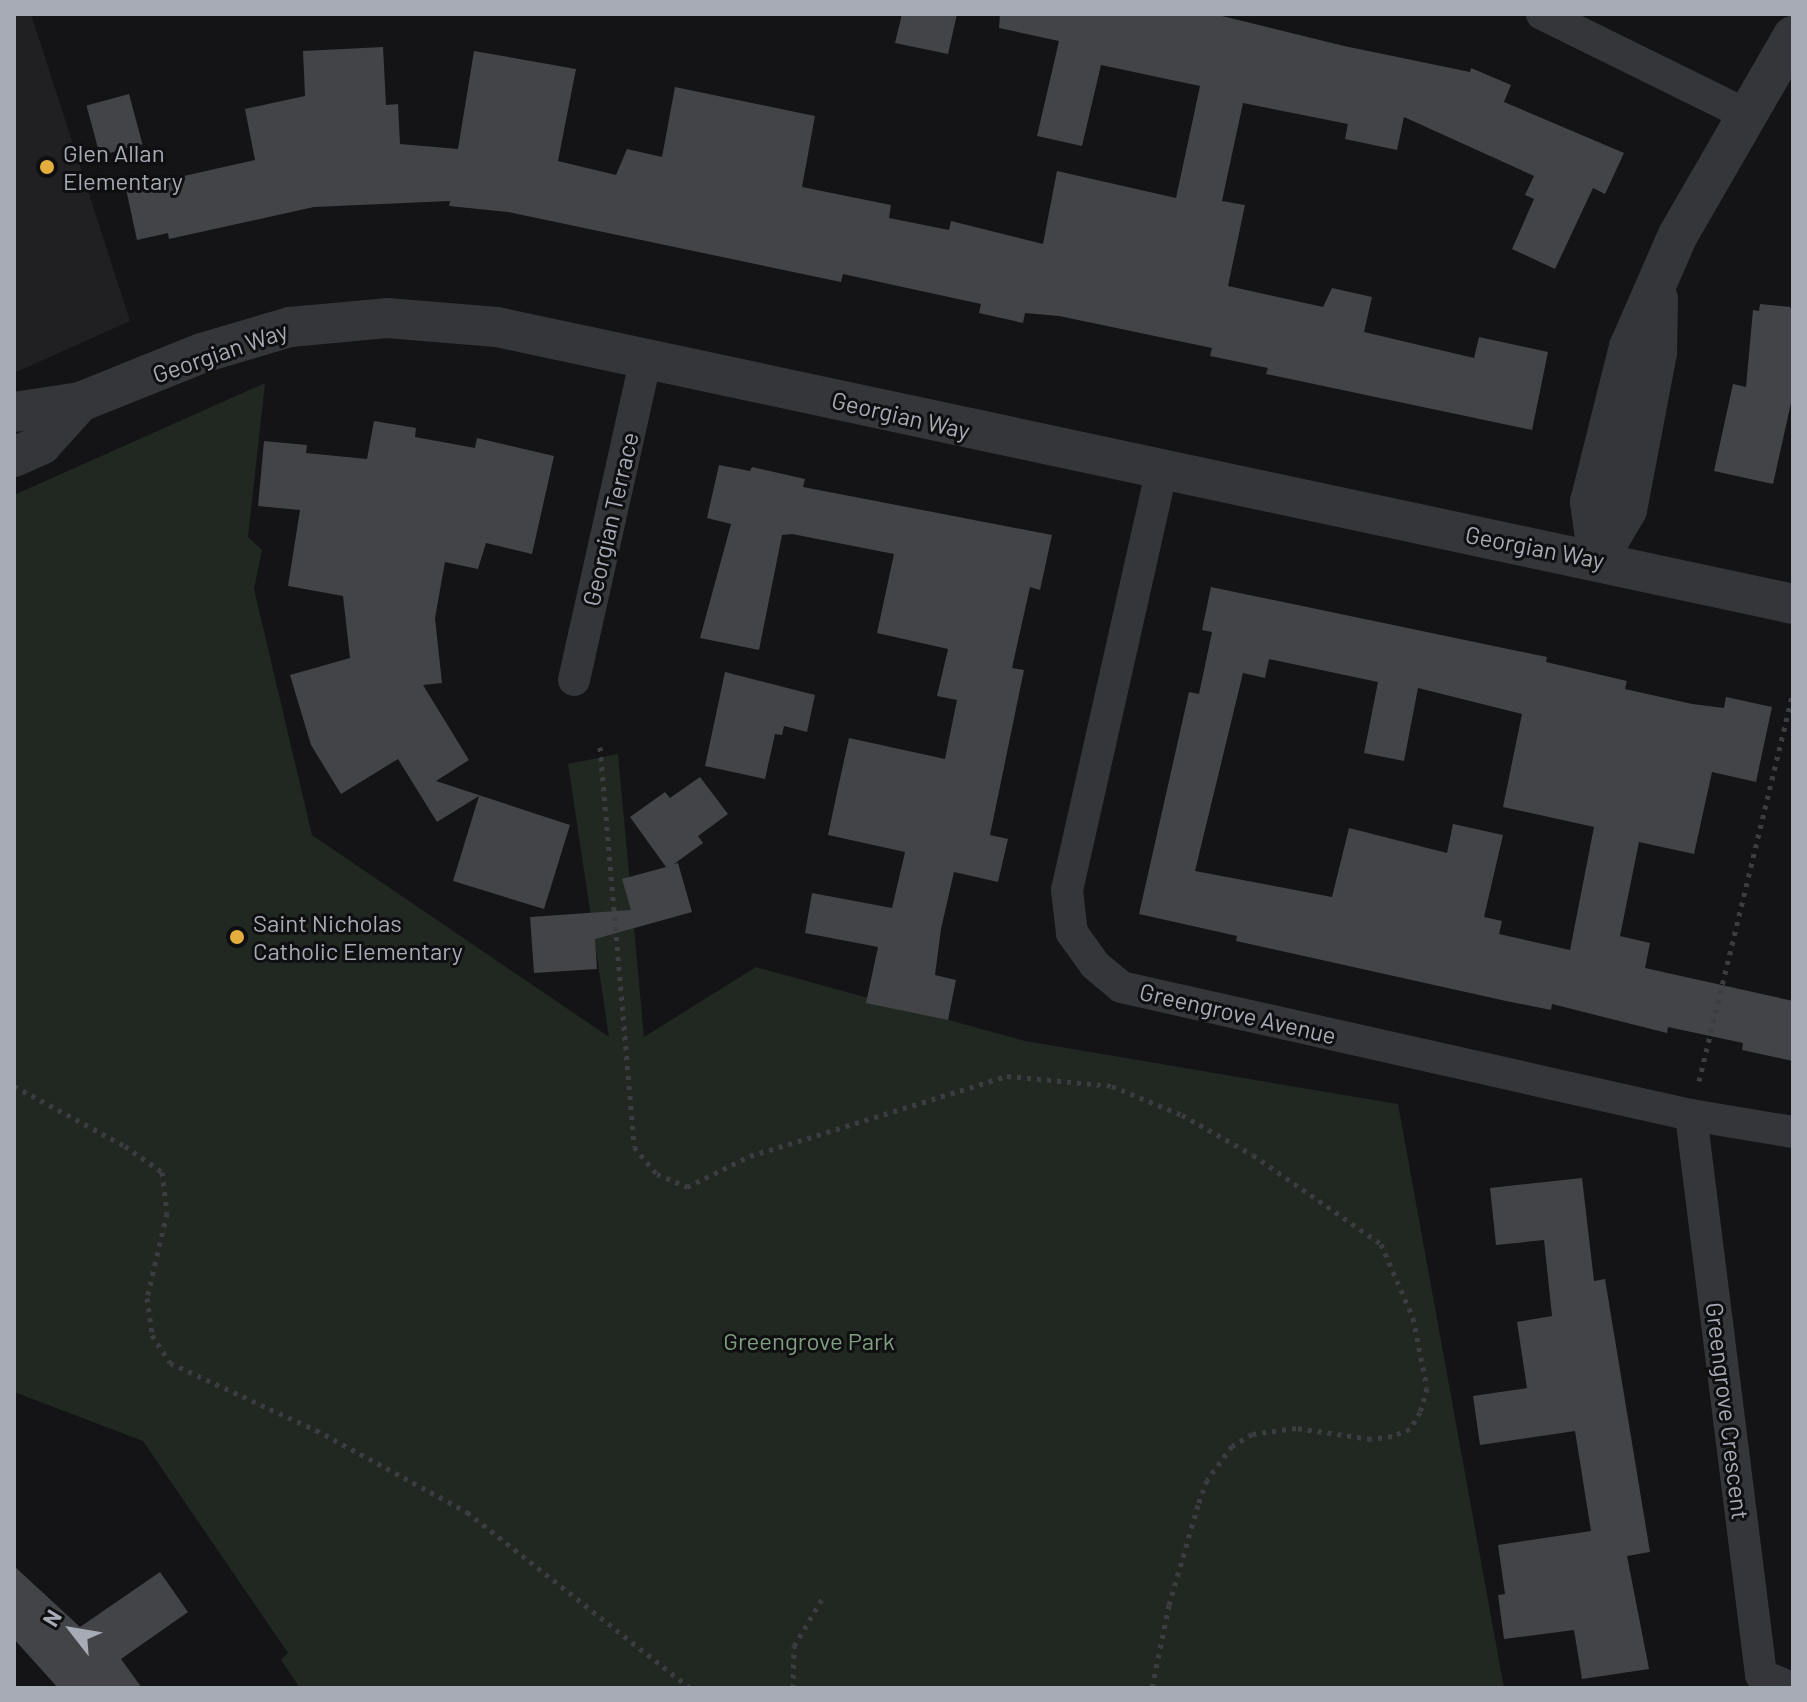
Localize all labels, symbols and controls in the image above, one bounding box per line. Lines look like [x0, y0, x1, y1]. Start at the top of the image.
place label: Glen Allan Elementary [63, 139, 183, 195]
marker: Glen Allan Elementary [38, 158, 56, 176]
street label: Georgian Way [149, 315, 291, 389]
street label: Georgian Way [829, 385, 973, 445]
street label: Georgian Terrace [576, 429, 644, 609]
street label: Georgian Way [1463, 519, 1607, 575]
place label: Saint Nicholas Catholic Elementary [253, 909, 463, 965]
marker: Saint Nicholas Catholic Elementary [228, 928, 246, 946]
street label: Greengrove Avenue [1137, 976, 1339, 1050]
street label: Greengrove Crescent [1700, 1301, 1756, 1521]
park label: Greengrove Park [723, 1327, 895, 1355]
north arrow [32, 1590, 112, 1670]
text: N [37, 1605, 66, 1631]

